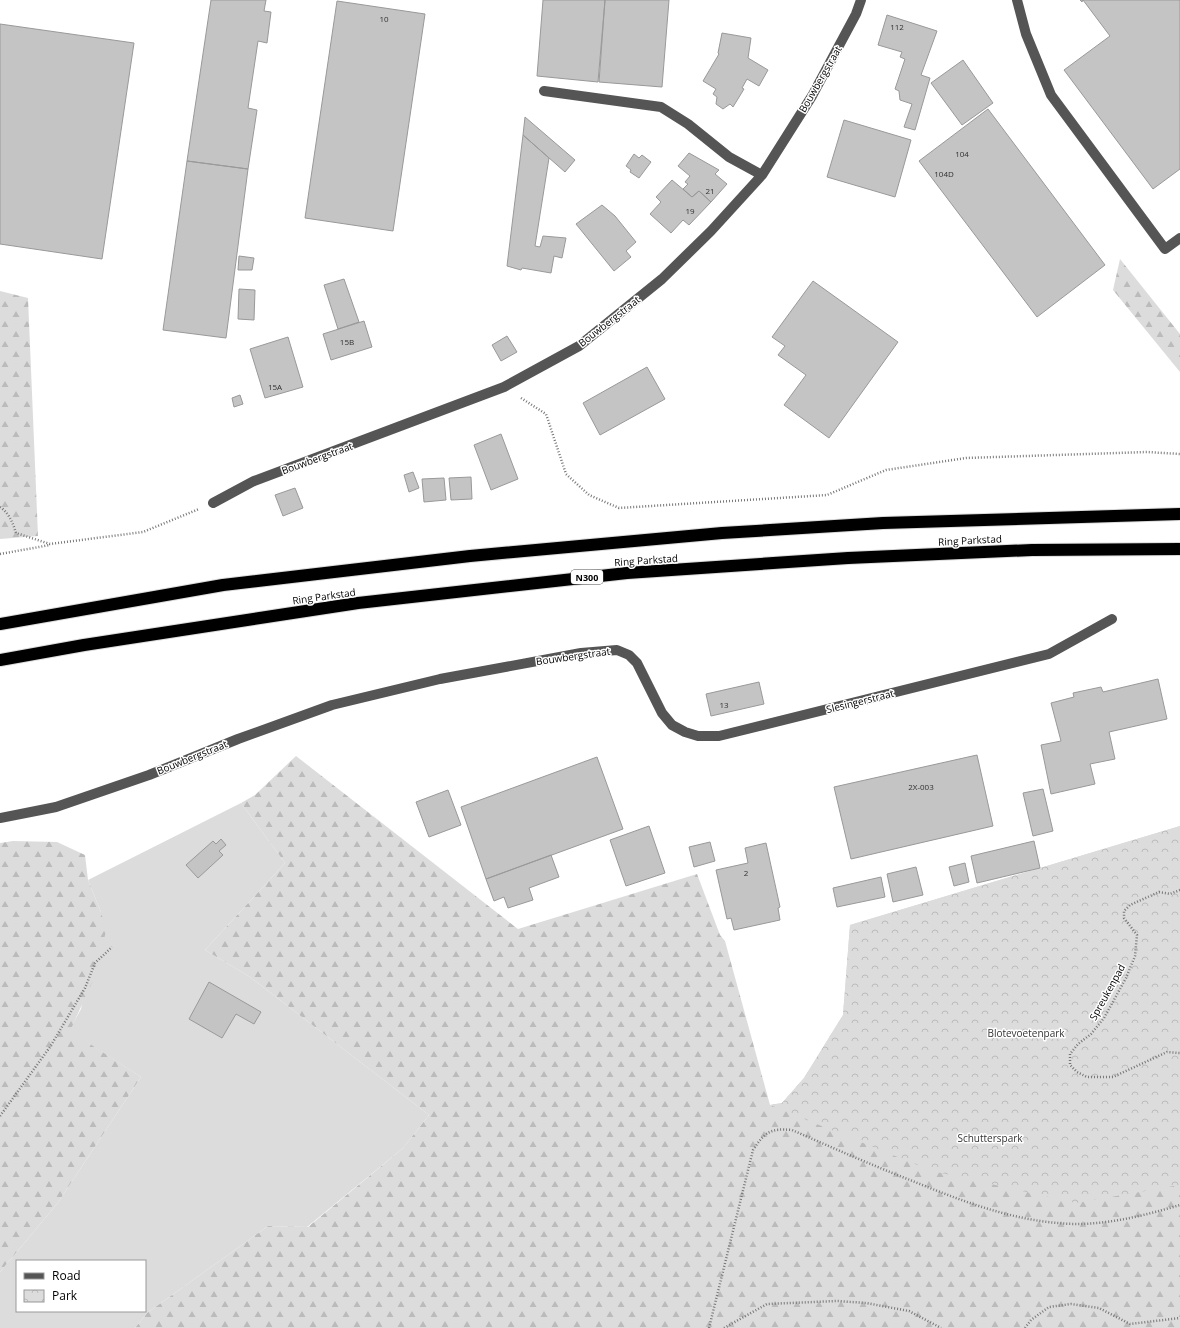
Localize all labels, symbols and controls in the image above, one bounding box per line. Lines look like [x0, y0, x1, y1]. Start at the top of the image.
house number: 10 [379, 13, 389, 24]
house number: 112 [890, 21, 904, 32]
street label: Bouwbergstraat [795, 43, 845, 115]
house number: 104 [955, 148, 969, 159]
house number: 104D [934, 168, 954, 179]
house number: 21 [705, 185, 715, 196]
house number: 19 [685, 205, 695, 216]
street label: Bouwbergstraat [575, 292, 643, 350]
house number: 15B [340, 336, 354, 347]
house number: 15A [268, 381, 283, 392]
street label: Bouwbergstraat [280, 438, 355, 477]
street label: Ring Parkstad [938, 531, 1002, 549]
street label: Ring Parkstad [614, 551, 678, 569]
road number: N300 [571, 570, 603, 584]
street label: Ring Parkstad [291, 585, 357, 607]
street label: Bouwbergstraat [535, 644, 611, 668]
street label: Slesingerstraat [825, 686, 896, 716]
house number: 13 [719, 699, 729, 710]
street label: Bouwbergstraat [155, 736, 230, 777]
house number: 2X-003 [908, 781, 934, 792]
house number: 2 [744, 867, 749, 878]
street label: Spreukenpad [1086, 961, 1128, 1023]
park label: Blotevoetenpark [987, 1026, 1065, 1040]
park label: Schutterspark [957, 1131, 1023, 1145]
legend [16, 1260, 146, 1312]
text: Road [52, 1267, 81, 1284]
text: Park [52, 1287, 78, 1304]

